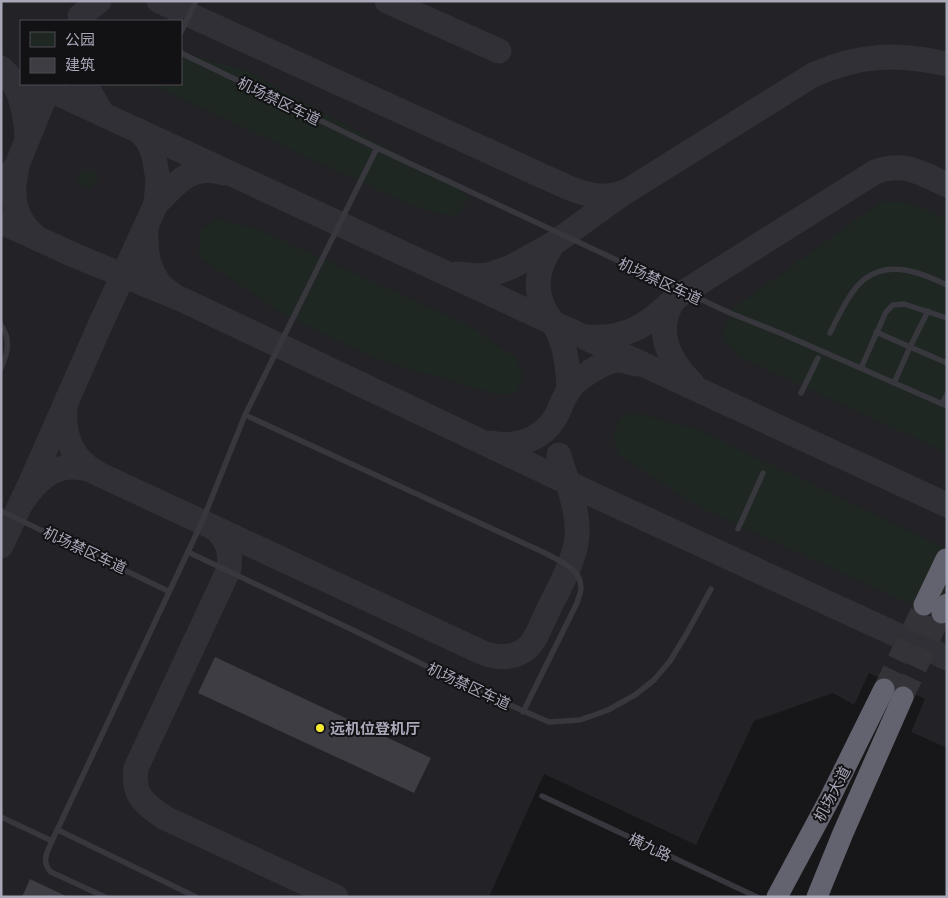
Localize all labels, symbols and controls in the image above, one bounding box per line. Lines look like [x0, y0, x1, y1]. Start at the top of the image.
legend [20, 20, 182, 85]
text: 公园 [65, 31, 95, 48]
text: 建筑 [65, 56, 95, 73]
street label: 机场禁区车道 [235, 74, 323, 128]
street label: 机场禁区车道 [616, 254, 704, 308]
street label: 机场禁区车道 [41, 523, 129, 577]
street label: 机场禁区车道 [425, 659, 513, 713]
place label: 远机位登机厅 [330, 720, 420, 737]
marker: 远机位登机厅 [314, 722, 326, 734]
street label: 机场大道 [810, 764, 854, 824]
street label: 横九路 [626, 830, 674, 864]

